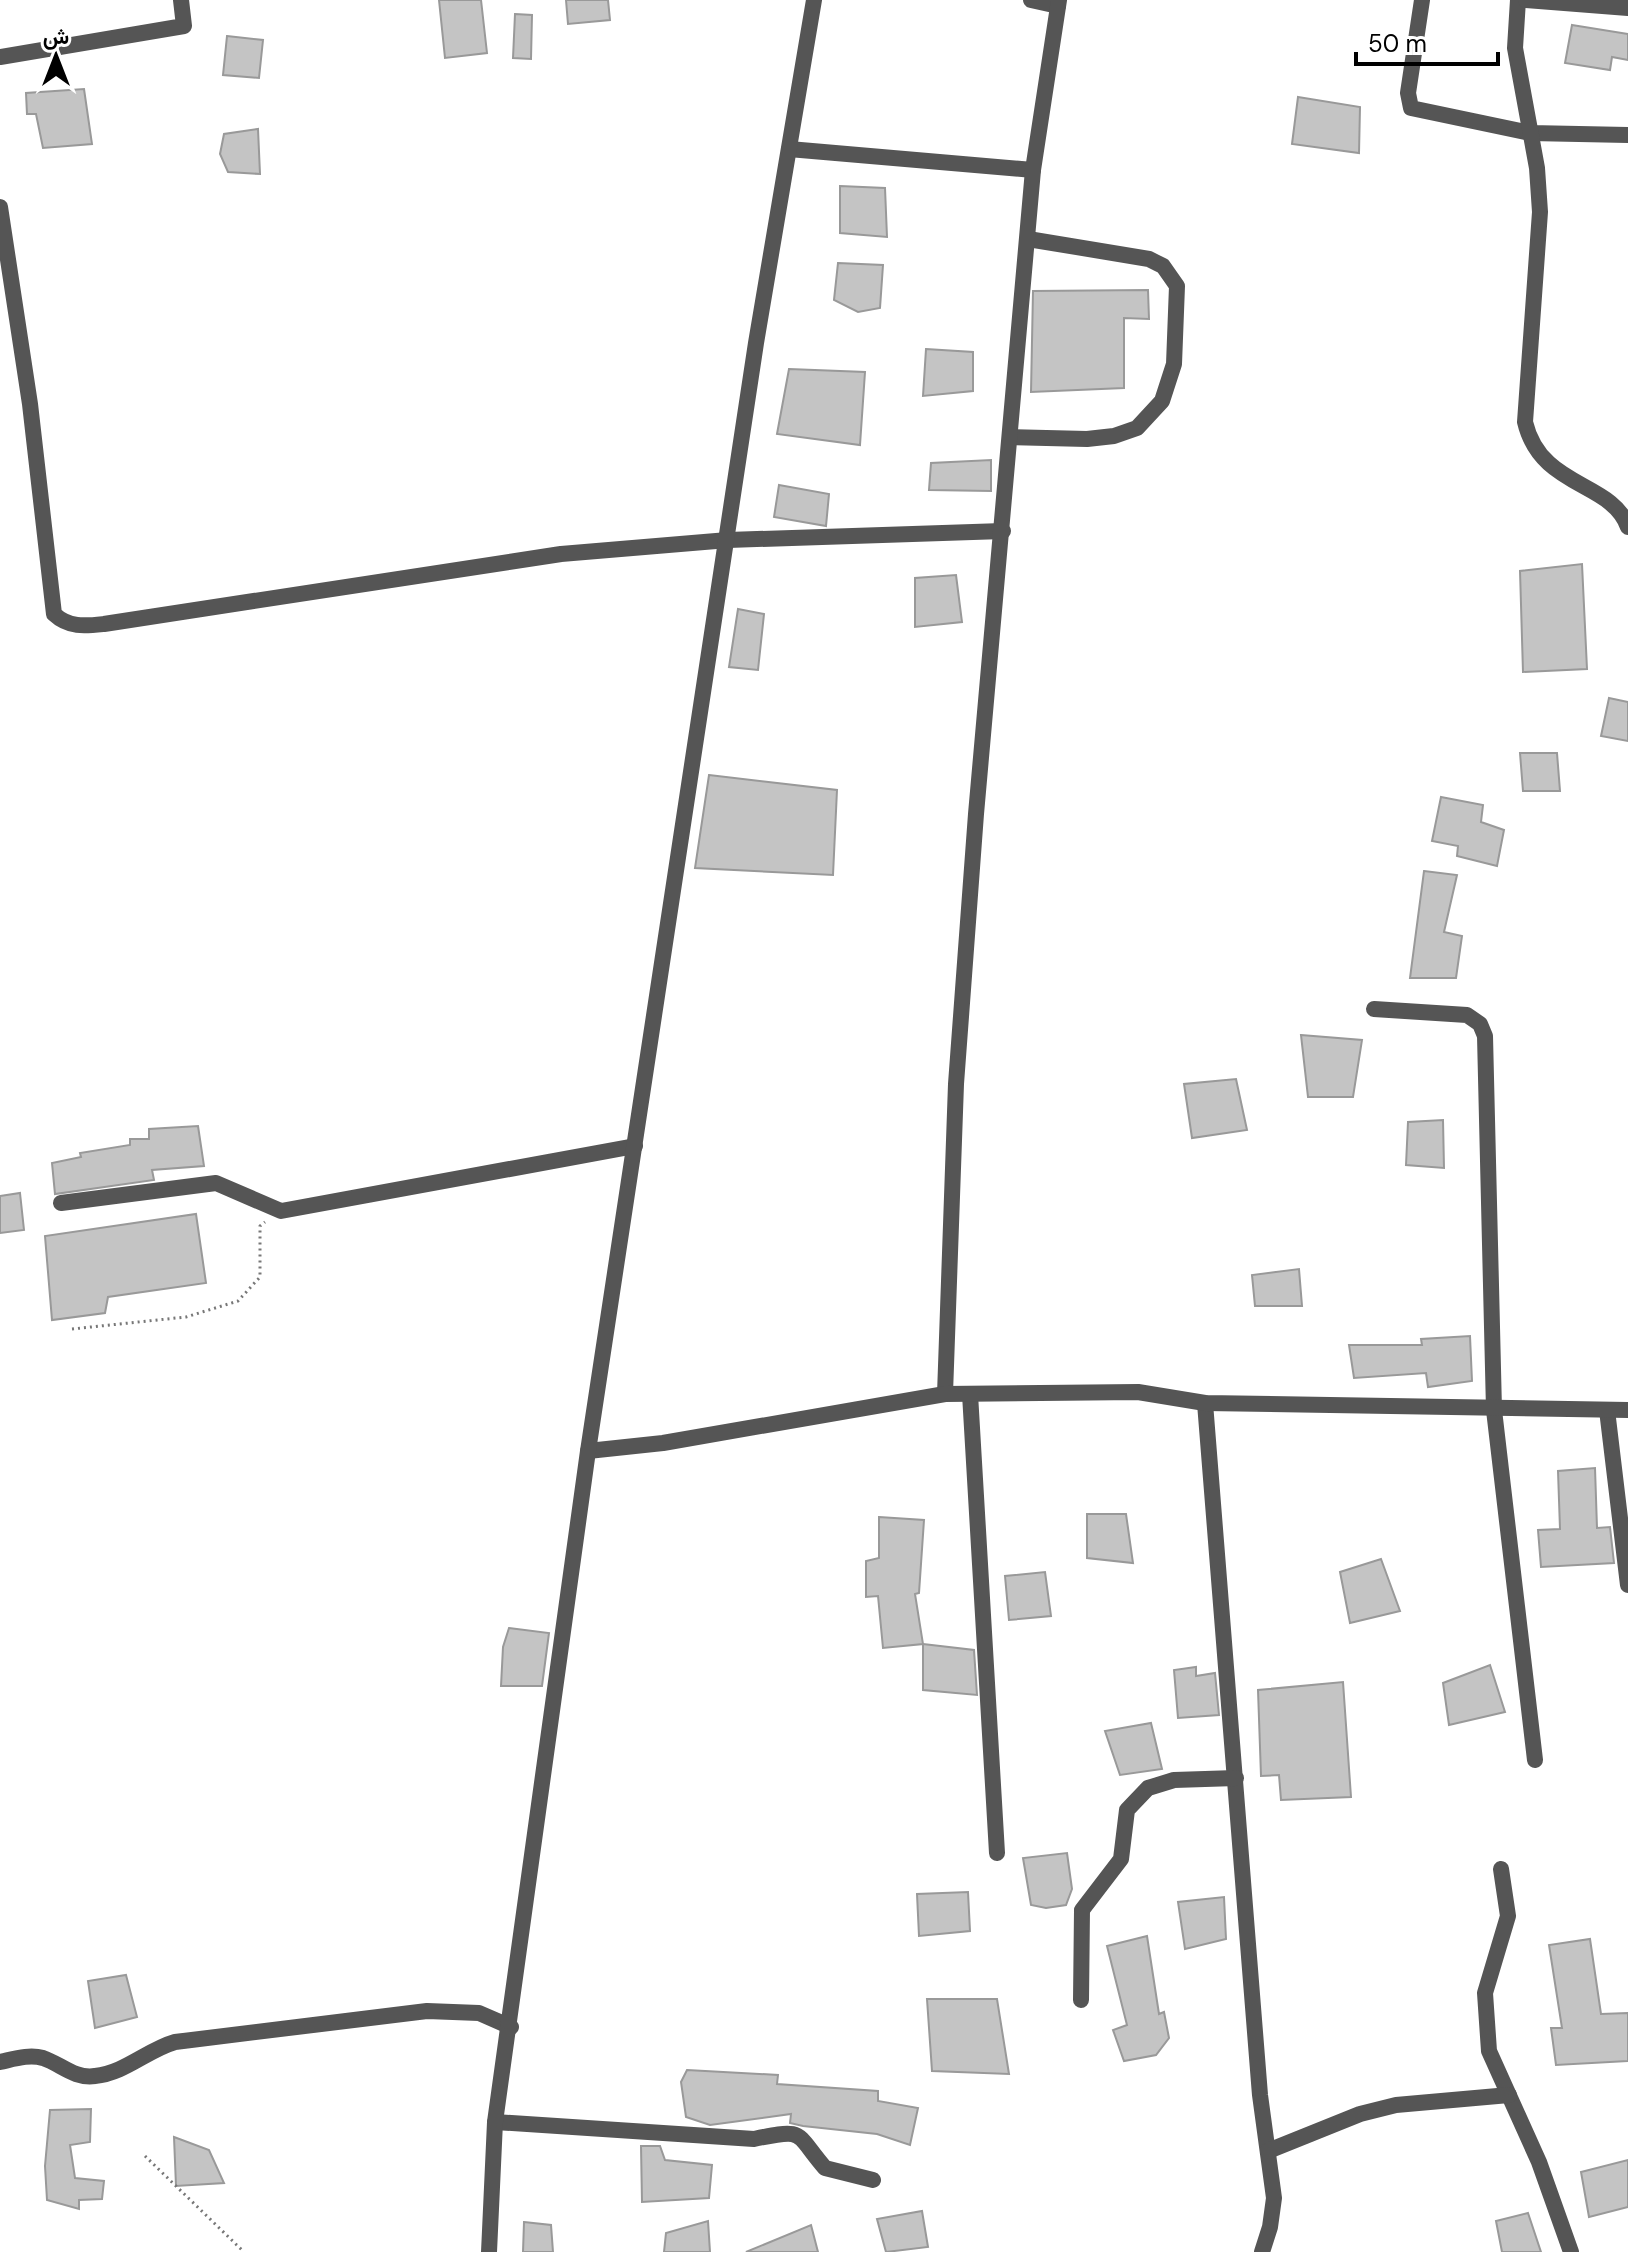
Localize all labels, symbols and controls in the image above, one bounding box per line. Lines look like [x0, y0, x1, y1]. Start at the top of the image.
north arrow [16, 16, 96, 96]
scale bar [1356, 16, 1498, 66]
text: ش [43, 22, 69, 51]
text: 50 m [1368, 28, 1427, 59]

